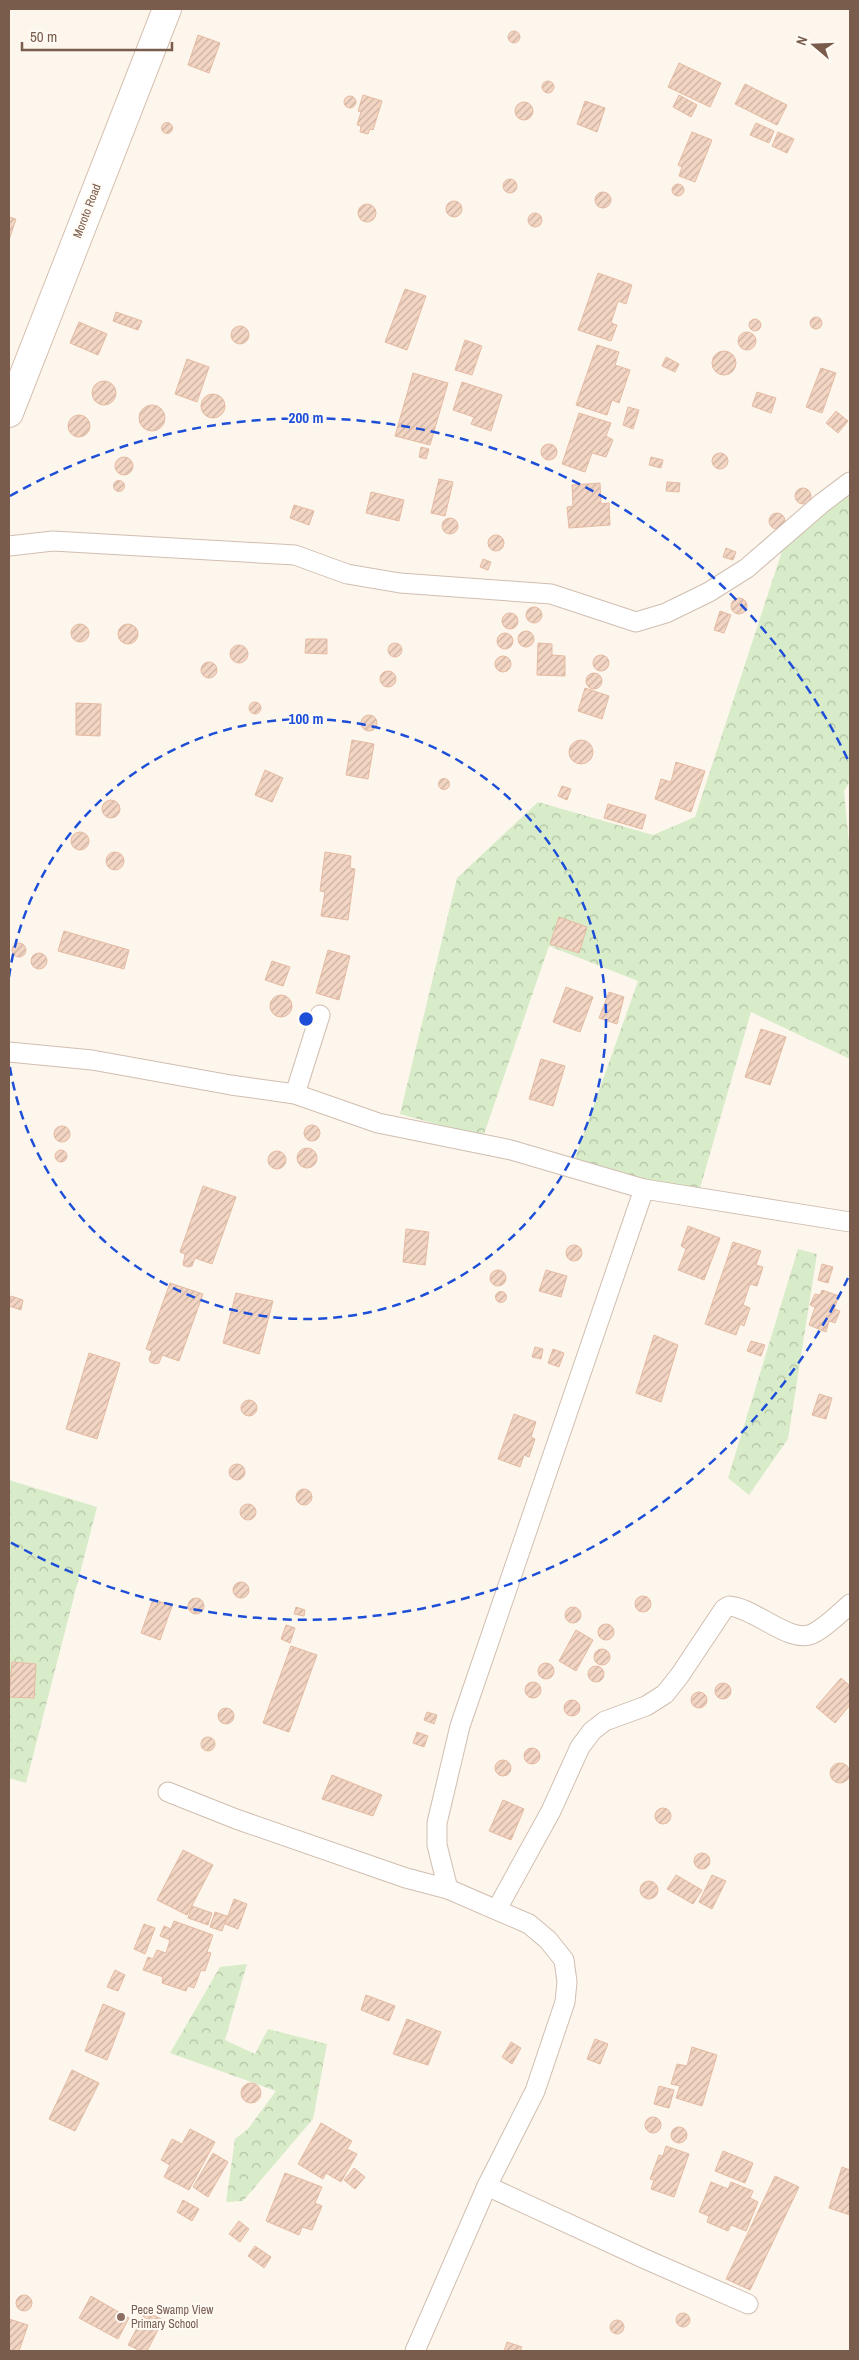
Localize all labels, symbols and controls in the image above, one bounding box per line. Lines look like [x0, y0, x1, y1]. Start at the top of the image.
scale bar [22, 20, 172, 52]
north arrow [789, 20, 839, 70]
text: 50 m [30, 26, 57, 47]
text: N [792, 34, 812, 48]
street label: Moroto Road [69, 182, 105, 240]
text: 200 m [289, 407, 323, 428]
text: 100 m [289, 708, 323, 729]
centre of rings [297, 1010, 315, 1028]
place label: Pece Swamp View Primary School [131, 2302, 214, 2332]
marker: Pece Swamp View Primary School [115, 2311, 127, 2323]

